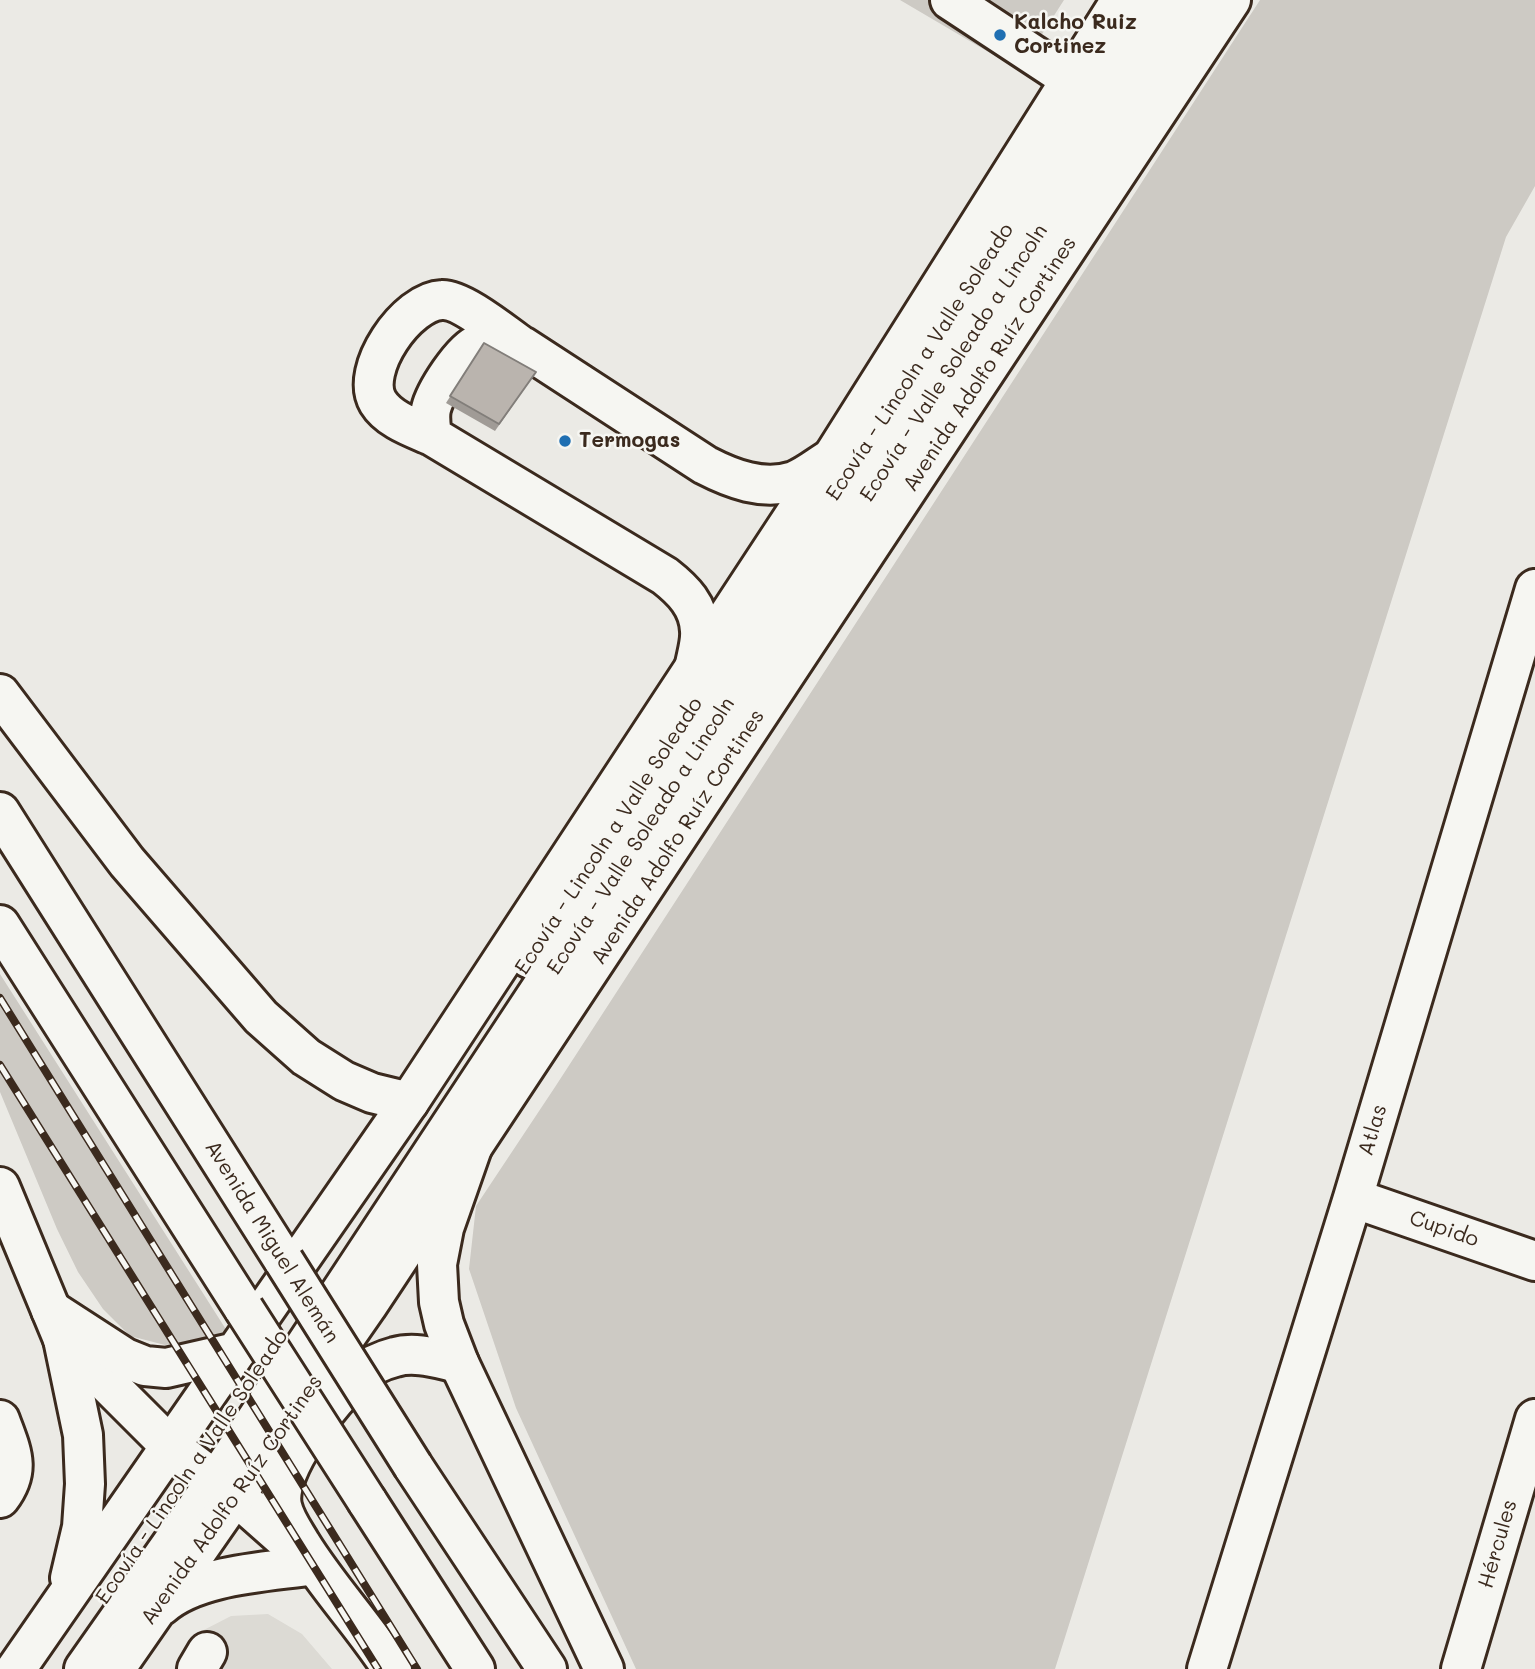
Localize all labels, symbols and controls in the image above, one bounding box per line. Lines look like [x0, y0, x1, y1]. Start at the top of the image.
place label: Kalcho Ruiz Cortinez [1014, 10, 1137, 60]
marker: Kalcho Ruiz Cortinez [992, 27, 1008, 43]
street label: Ecovía - Lincoln a Valle Soleado [821, 219, 1019, 505]
street label: Ecovía - Valle Soleado a Lincoln [855, 220, 1053, 506]
street label: Avenida Adolfo Ruíz Cortines [898, 232, 1082, 496]
place label: Termogas [579, 428, 680, 454]
marker: Termogas [557, 433, 573, 449]
street label: Ecovía - Lincoln a Valle Soleado [510, 693, 708, 979]
street label: Ecovía - Valle Soleado a Lincoln [542, 693, 740, 979]
street label: Avenida Adolfo Ruíz Cortines [586, 705, 770, 969]
street label: Atlas [1353, 1101, 1393, 1159]
street label: Avenida Miguel Alemán [199, 1136, 345, 1348]
street label: Cupido [1406, 1205, 1482, 1253]
street label: Ecovía - Lincoln a Valle Soleado [91, 1325, 293, 1609]
street label: Avenida Adolfo Ruíz Cortines [136, 1370, 328, 1630]
street label: Hércules [1473, 1497, 1523, 1591]

